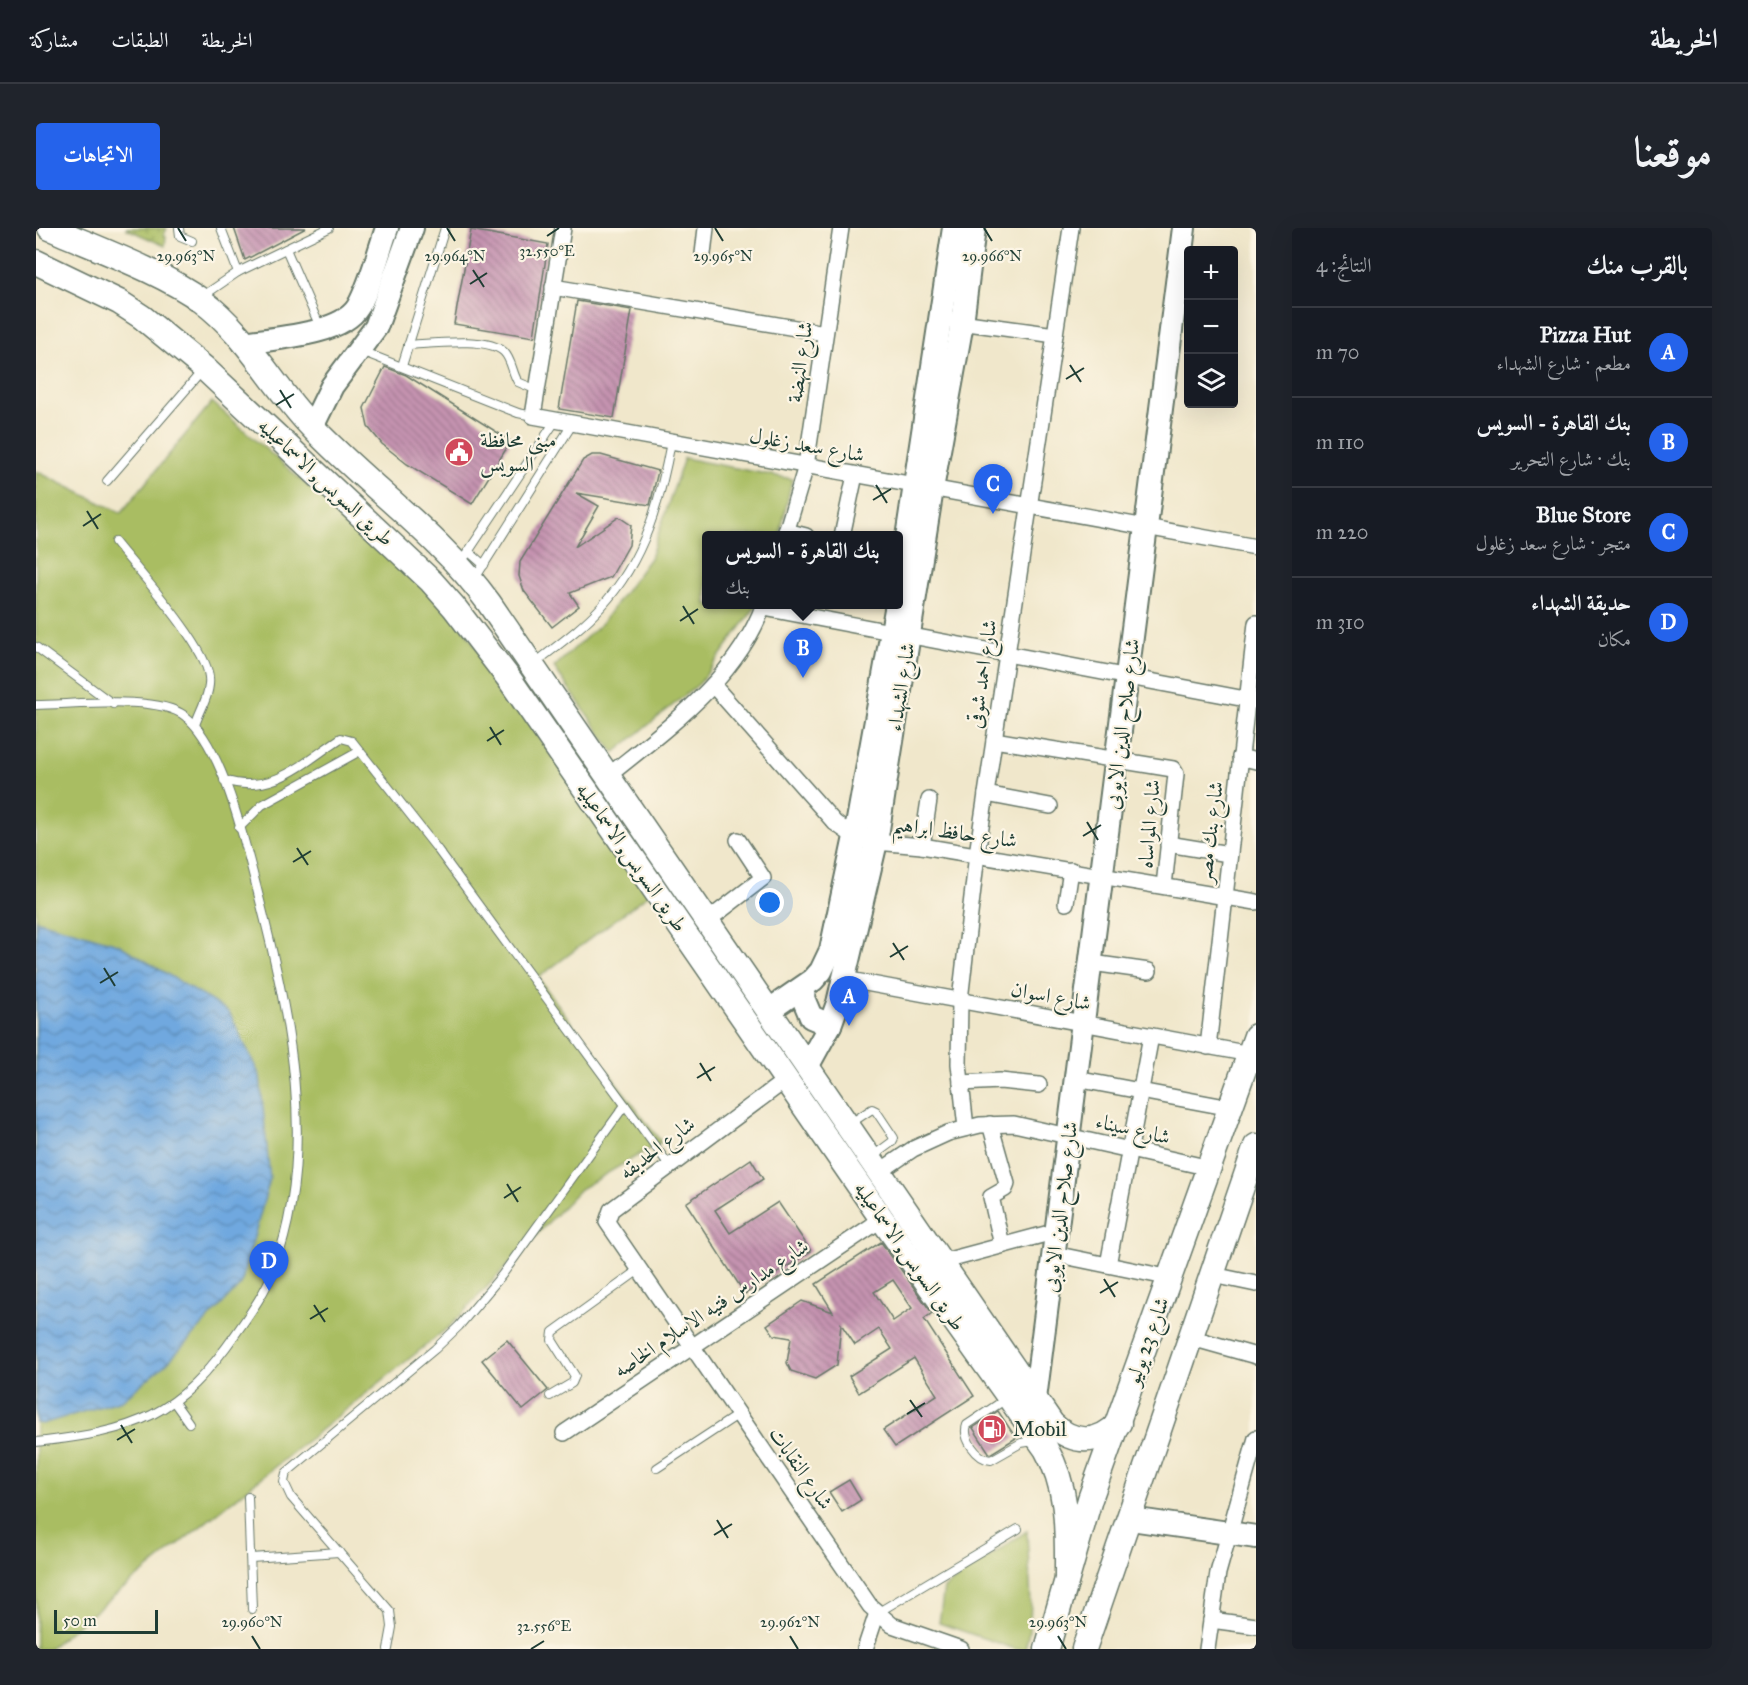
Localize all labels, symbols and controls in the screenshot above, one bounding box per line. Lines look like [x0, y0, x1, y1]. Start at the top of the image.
text: الخريطة [1650, 21, 1718, 56]
text: مشاركة [30, 27, 78, 53]
text: الطبقات [111, 27, 168, 53]
text: الخريطة [201, 27, 253, 53]
button: الاتجاهات [36, 123, 160, 190]
text: موقعنا [1634, 126, 1712, 178]
text: 32.550°E [519, 242, 575, 260]
map controls [1184, 246, 1238, 408]
button: + [1184, 246, 1238, 300]
text: 29.963°N [157, 247, 216, 265]
text: 29.964°N [425, 247, 486, 265]
text: 29.965°N [693, 247, 753, 265]
text: 29.966°N [962, 247, 1022, 265]
text: بالقرب منك [1586, 249, 1688, 281]
text: النتائج: 4 [1316, 253, 1372, 277]
button: − [1184, 300, 1238, 354]
street label: شارع النهضة [781, 320, 824, 405]
text: Pizza Hut [1540, 321, 1631, 348]
text: 70 m [1316, 340, 1359, 364]
text: A [1662, 340, 1675, 364]
text: مطعم · شارع الشهداء [1496, 351, 1631, 375]
button: layers [1184, 354, 1238, 408]
text: بنك القاهرة - السويس [1476, 409, 1631, 436]
street label: طريق السويس, الاسماعيليه [252, 412, 399, 552]
street label: شارع سعد زغلول [747, 422, 867, 473]
place label: مبنى محافظة السويس [480, 427, 556, 478]
text: 110 m [1316, 430, 1364, 454]
text: B [1662, 430, 1675, 454]
public building icon: مبنى محافظة السويس [443, 436, 475, 468]
text: بنك · شارع التحرير [1511, 447, 1631, 471]
pin: C [974, 464, 1012, 514]
text: Blue Store [1536, 501, 1631, 528]
text: 220 m [1316, 520, 1368, 544]
text: C [1662, 520, 1675, 544]
popup [702, 531, 903, 609]
text: متجر · شارع سعد زغلول [1476, 531, 1631, 555]
text: بنك القاهرة - السويس [725, 537, 880, 564]
text: بنك [725, 575, 750, 599]
text: حديقة الشهداء [1531, 589, 1631, 616]
text: 310 m [1316, 610, 1365, 634]
text: D [1661, 610, 1676, 634]
street label: شارع احمد شوقى [962, 618, 1007, 731]
text: مكان [1597, 627, 1631, 651]
pin: B [784, 628, 822, 678]
street label: شارع صلاح الدين الايوبى [1099, 637, 1151, 812]
street label: شارع الشهداء [881, 641, 926, 734]
street label: طريق السويس, الاسماعيليه [570, 777, 693, 937]
street label: شارع المواساه [1132, 778, 1171, 870]
street label: شارع بنك مصر [1191, 780, 1234, 887]
street label: شارع حافظ ابراهيم [890, 810, 1019, 862]
your location [755, 888, 784, 917]
street label: شارع اسوان [1008, 975, 1093, 1021]
pin: A [830, 976, 868, 1026]
street label: شارع سيناء [1092, 1108, 1173, 1155]
street label: شارع الحديقه [614, 1111, 703, 1189]
street label: شارع صلاح الدين الايوبى [1037, 1120, 1089, 1295]
street label: طريق السويس, الاسماعيليه [848, 1176, 971, 1336]
street label: شارع مدارس فتيه الاسلام الخاصه [608, 1233, 816, 1387]
pin: D [250, 1242, 288, 1291]
street label: شارع 23 يوليو [1118, 1294, 1180, 1392]
fuel station icon: Mobil [976, 1413, 1008, 1445]
place label: Mobil [1013, 1416, 1067, 1442]
street label: شارع النقابات [759, 1421, 839, 1517]
scale bar [54, 1607, 158, 1634]
text: 50 m [63, 1611, 97, 1630]
text: 29.960°N [221, 1613, 283, 1631]
text: 29.962°N [760, 1613, 820, 1631]
text: 29.963°N [1029, 1613, 1088, 1631]
text: 32.556°E [517, 1617, 571, 1635]

